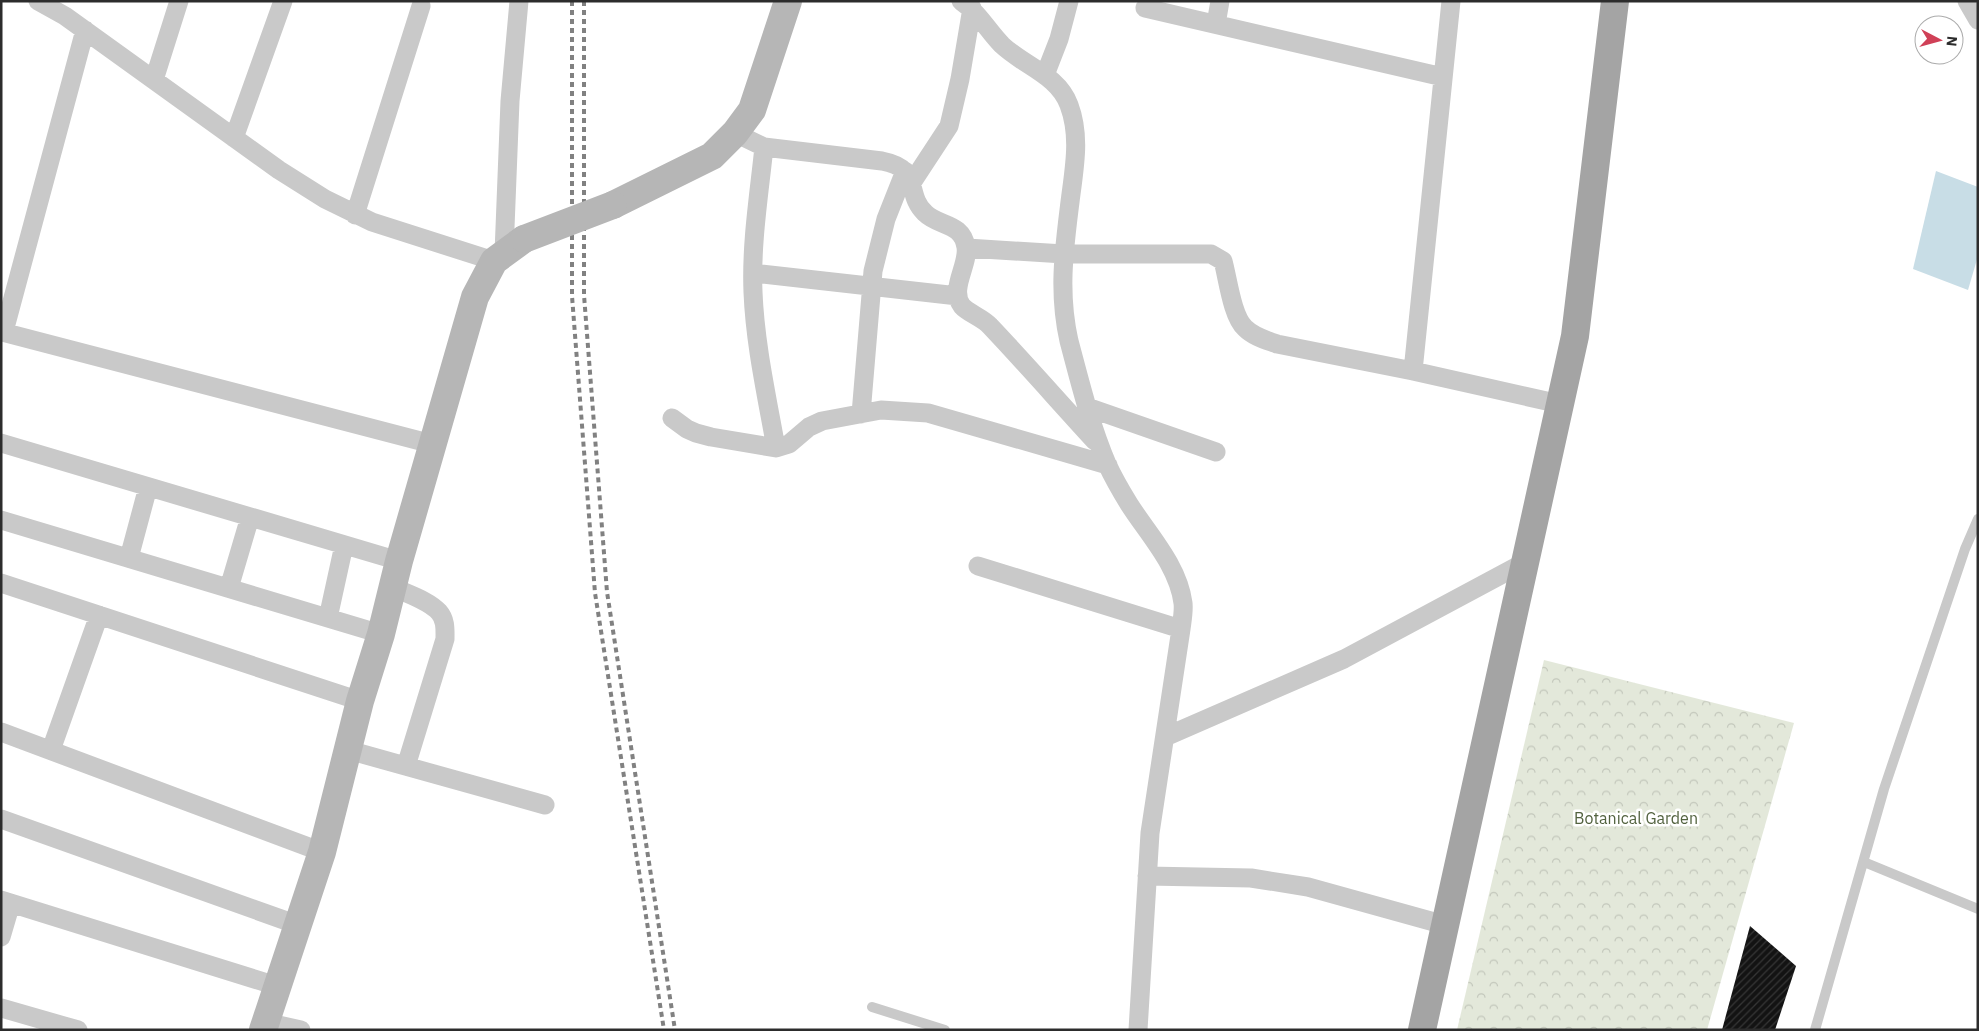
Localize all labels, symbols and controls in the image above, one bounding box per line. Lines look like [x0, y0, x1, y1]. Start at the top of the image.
north arrow [1914, 15, 1964, 65]
text: N [1942, 35, 1961, 47]
park label: Botanical Garden [1574, 808, 1698, 828]

